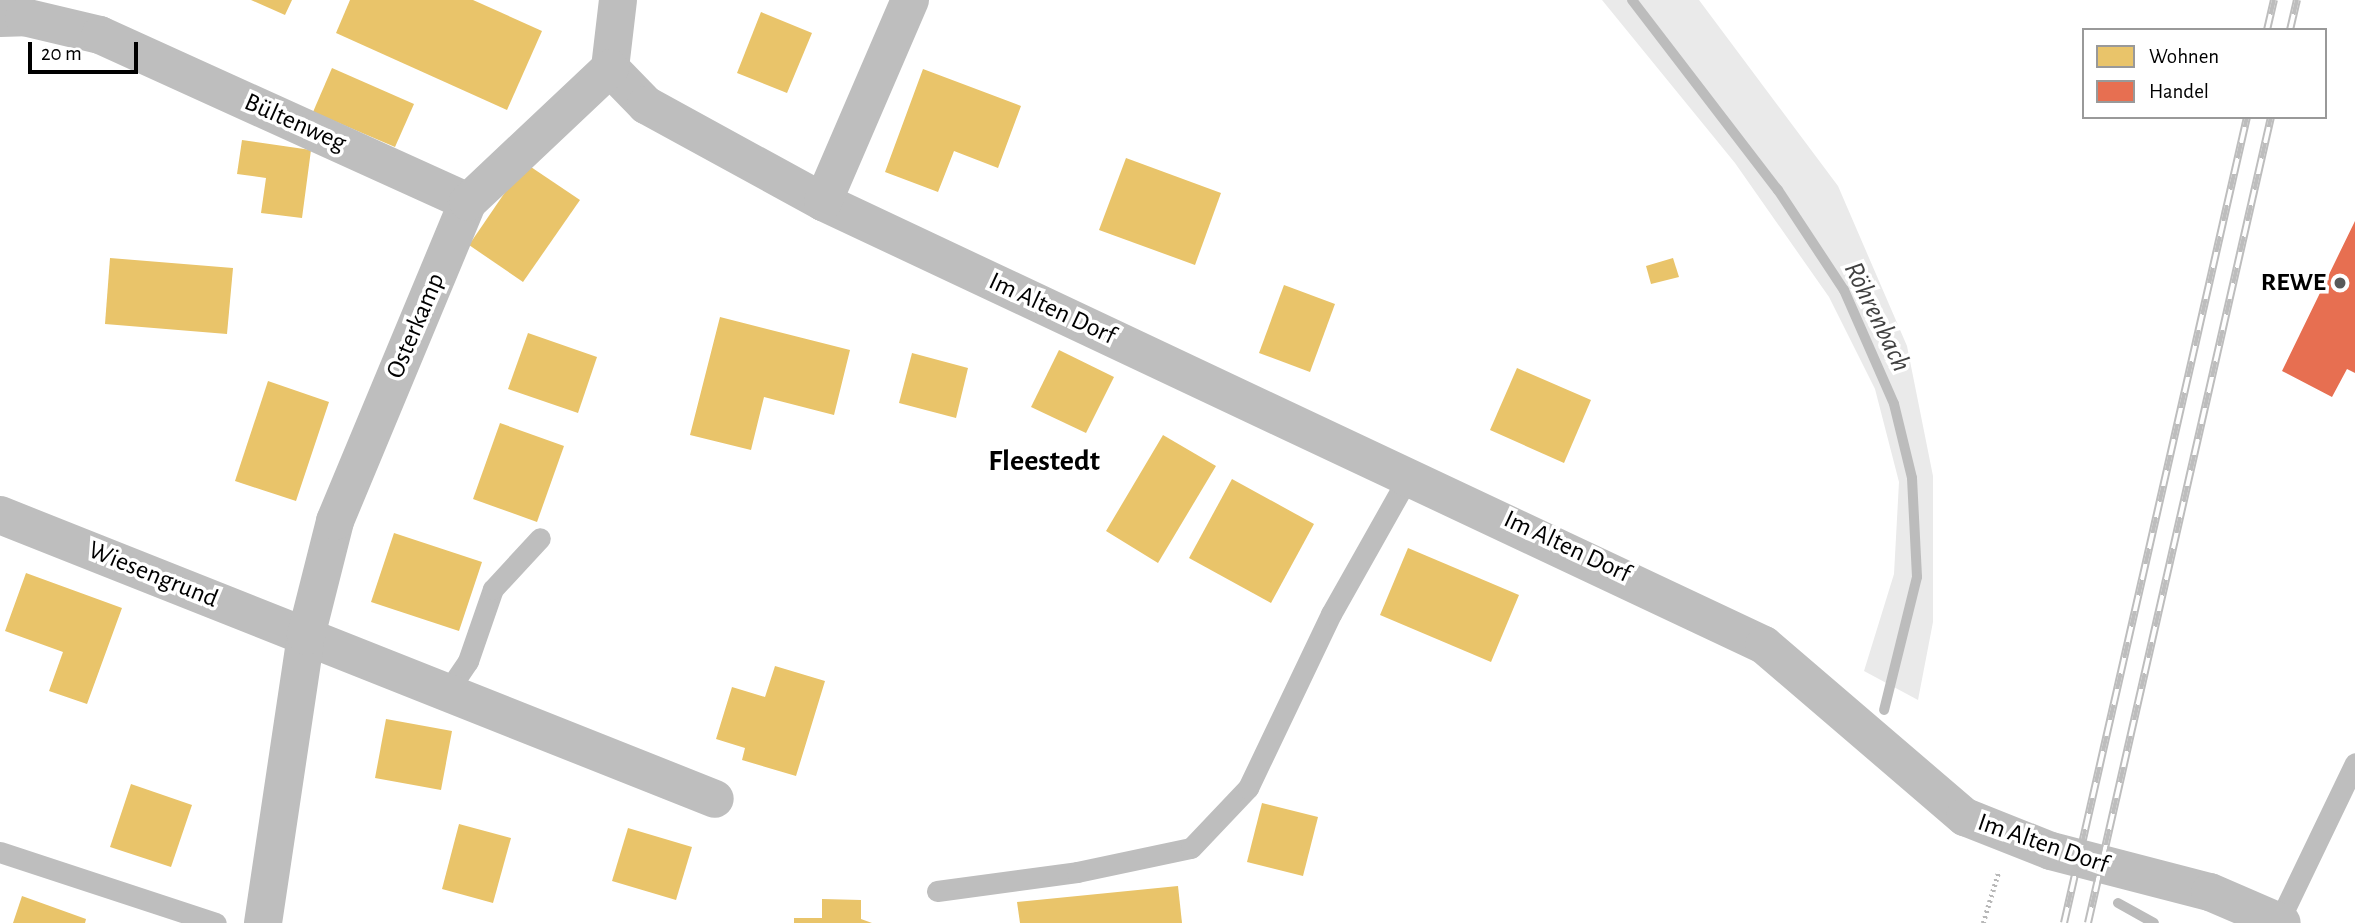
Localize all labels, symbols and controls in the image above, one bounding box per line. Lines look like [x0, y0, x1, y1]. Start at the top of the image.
scale bar [32, 28, 142, 72]
legend [2082, 28, 2327, 119]
text: 20 m [41, 43, 82, 64]
text: Wohnen [2149, 46, 2219, 67]
text: Handel [2149, 81, 2209, 102]
street label: Bültenweg [239, 87, 351, 159]
water label: Röhrenbach [1836, 256, 1918, 378]
street label: Im Alten Dorf [984, 266, 1120, 352]
place label: REWE [2261, 267, 2326, 299]
street label: Osterkamp [380, 269, 452, 383]
marker: REWE [2332, 275, 2348, 291]
district label: Fleestedt [988, 443, 1100, 479]
street label: Im Alten Dorf [1499, 504, 1635, 590]
street label: Wiesengrund [83, 535, 223, 615]
street label: Im Alten Dorf [1973, 807, 2113, 881]

